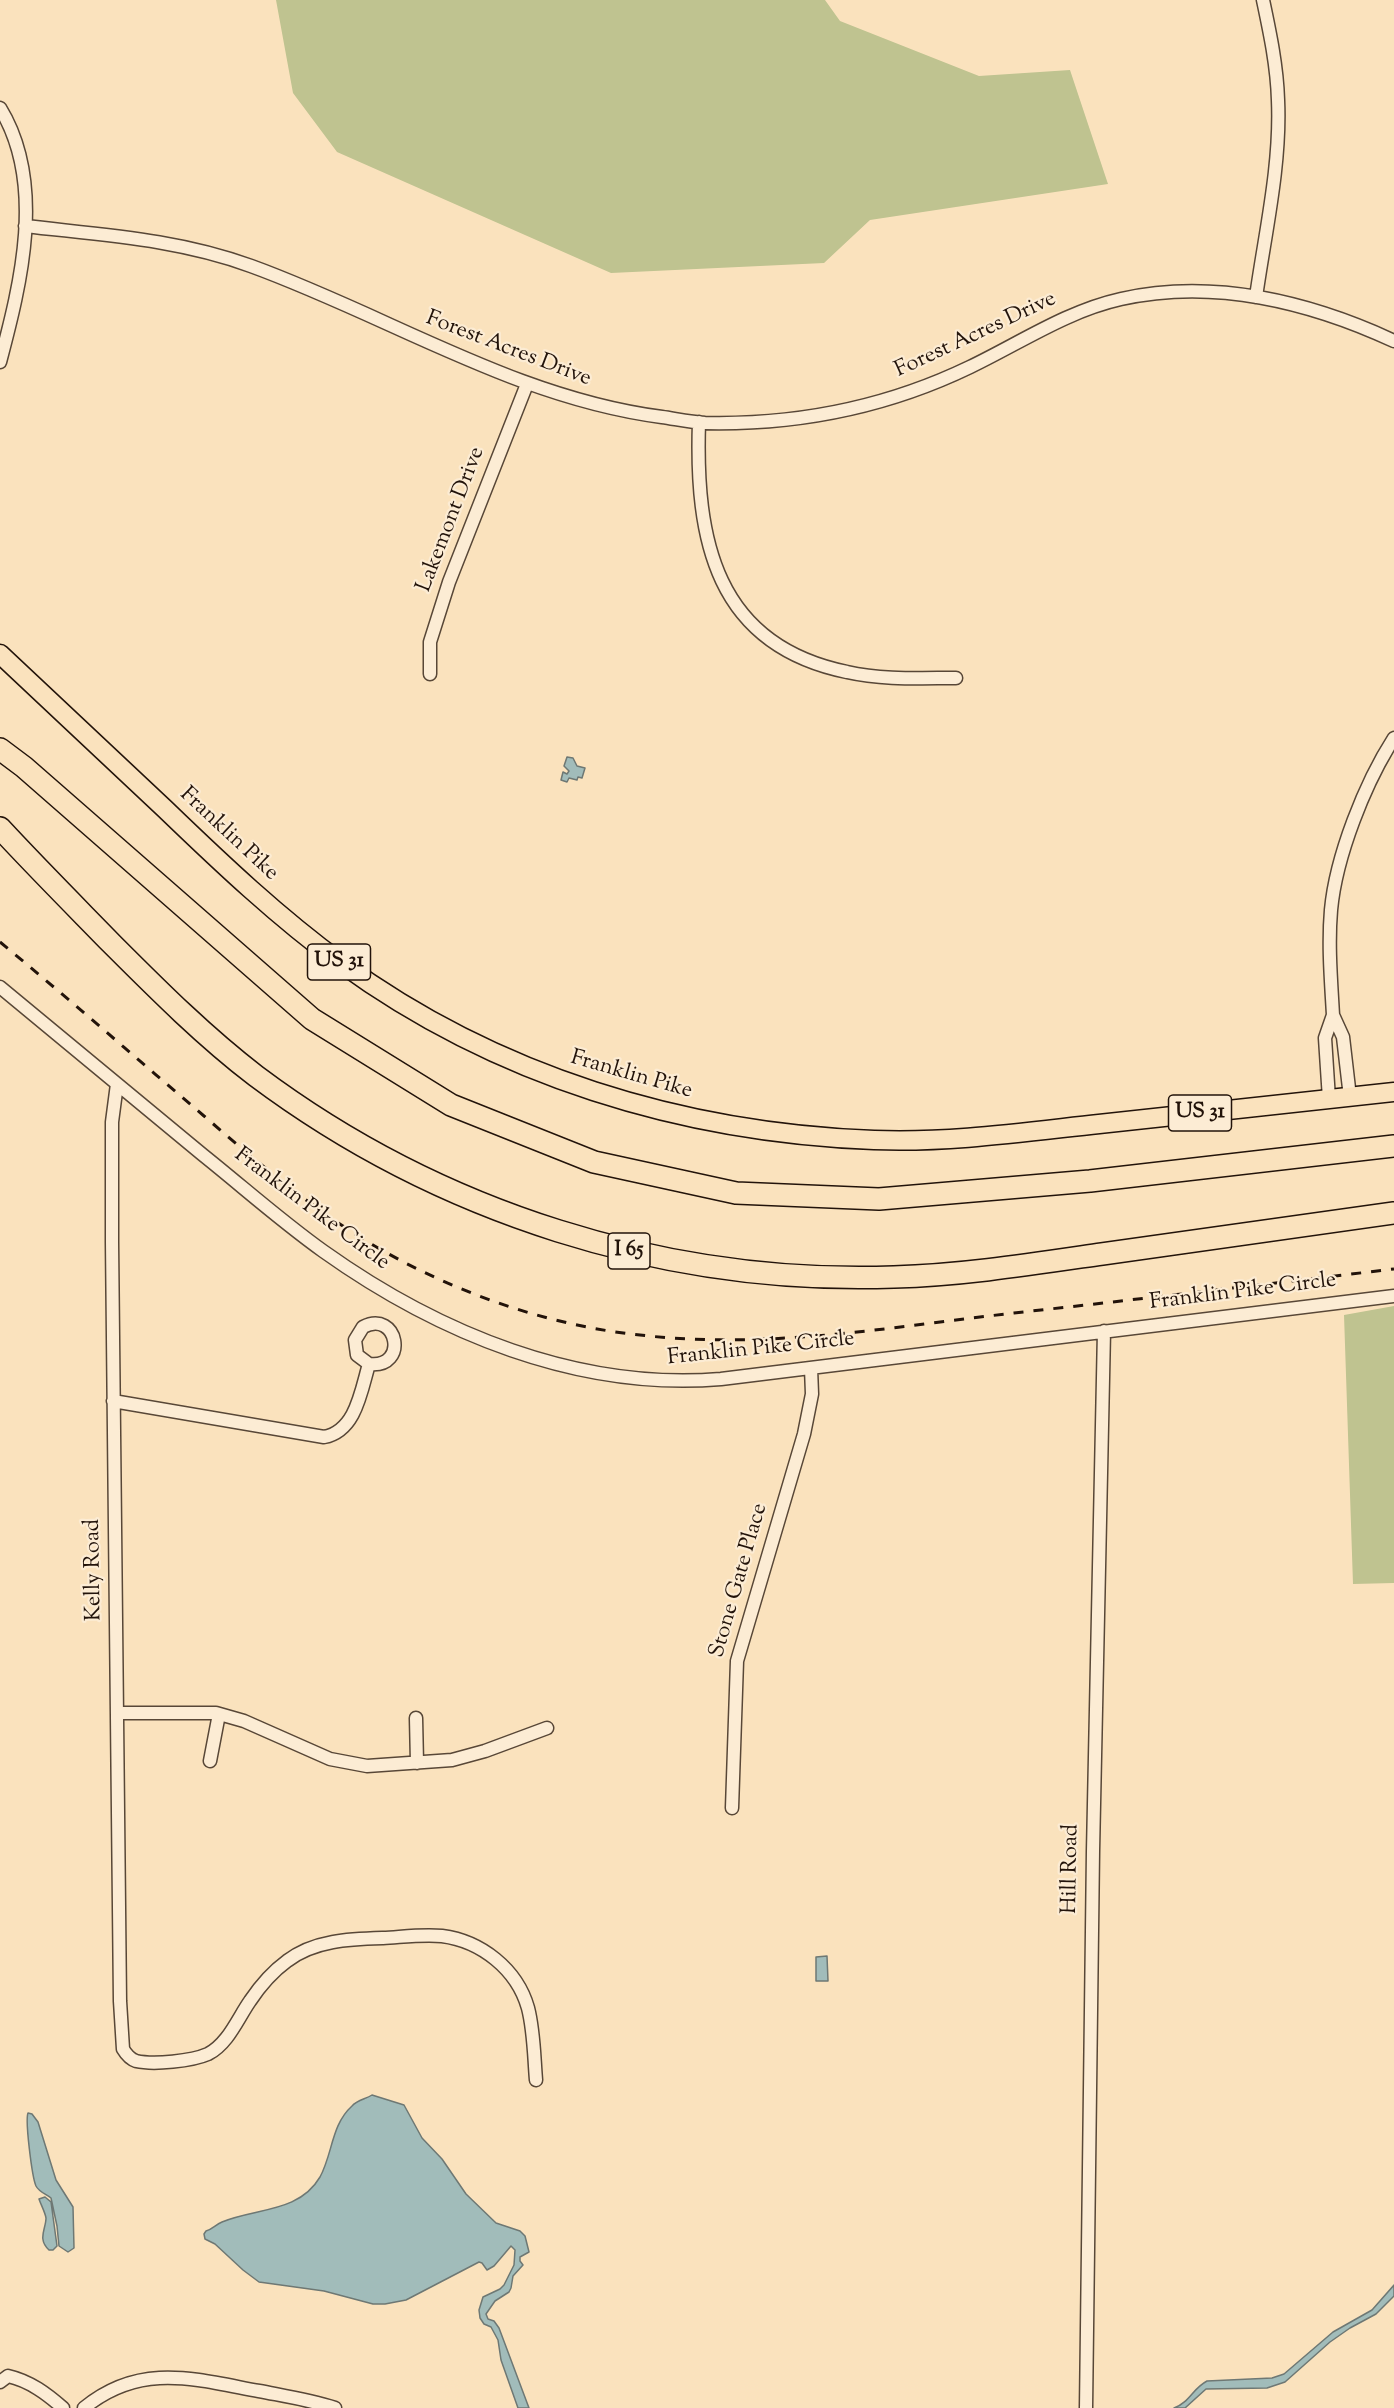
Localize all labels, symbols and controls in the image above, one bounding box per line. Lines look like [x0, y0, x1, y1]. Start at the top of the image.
street label: Forest Acres Drive [891, 287, 1061, 385]
street label: Forest Acres Drive [422, 306, 594, 394]
street label: Lakemont Drive [412, 444, 492, 596]
street label: Franklin Pike [173, 783, 283, 887]
road number: US 31 [308, 944, 370, 980]
street label: Franklin Pike [567, 1046, 695, 1106]
road number: US 31 [1168, 1095, 1232, 1131]
street label: Franklin Pike Circle [228, 1143, 394, 1277]
road number: I 65 [608, 1233, 650, 1269]
street label: Franklin Pike Circle [1148, 1268, 1338, 1318]
street label: Franklin Pike Circle [666, 1327, 856, 1373]
street label: Stone Gate Place [705, 1501, 775, 1661]
street label: Kelly Road [81, 1519, 109, 1621]
street label: Hill Road [1058, 1824, 1086, 1914]

